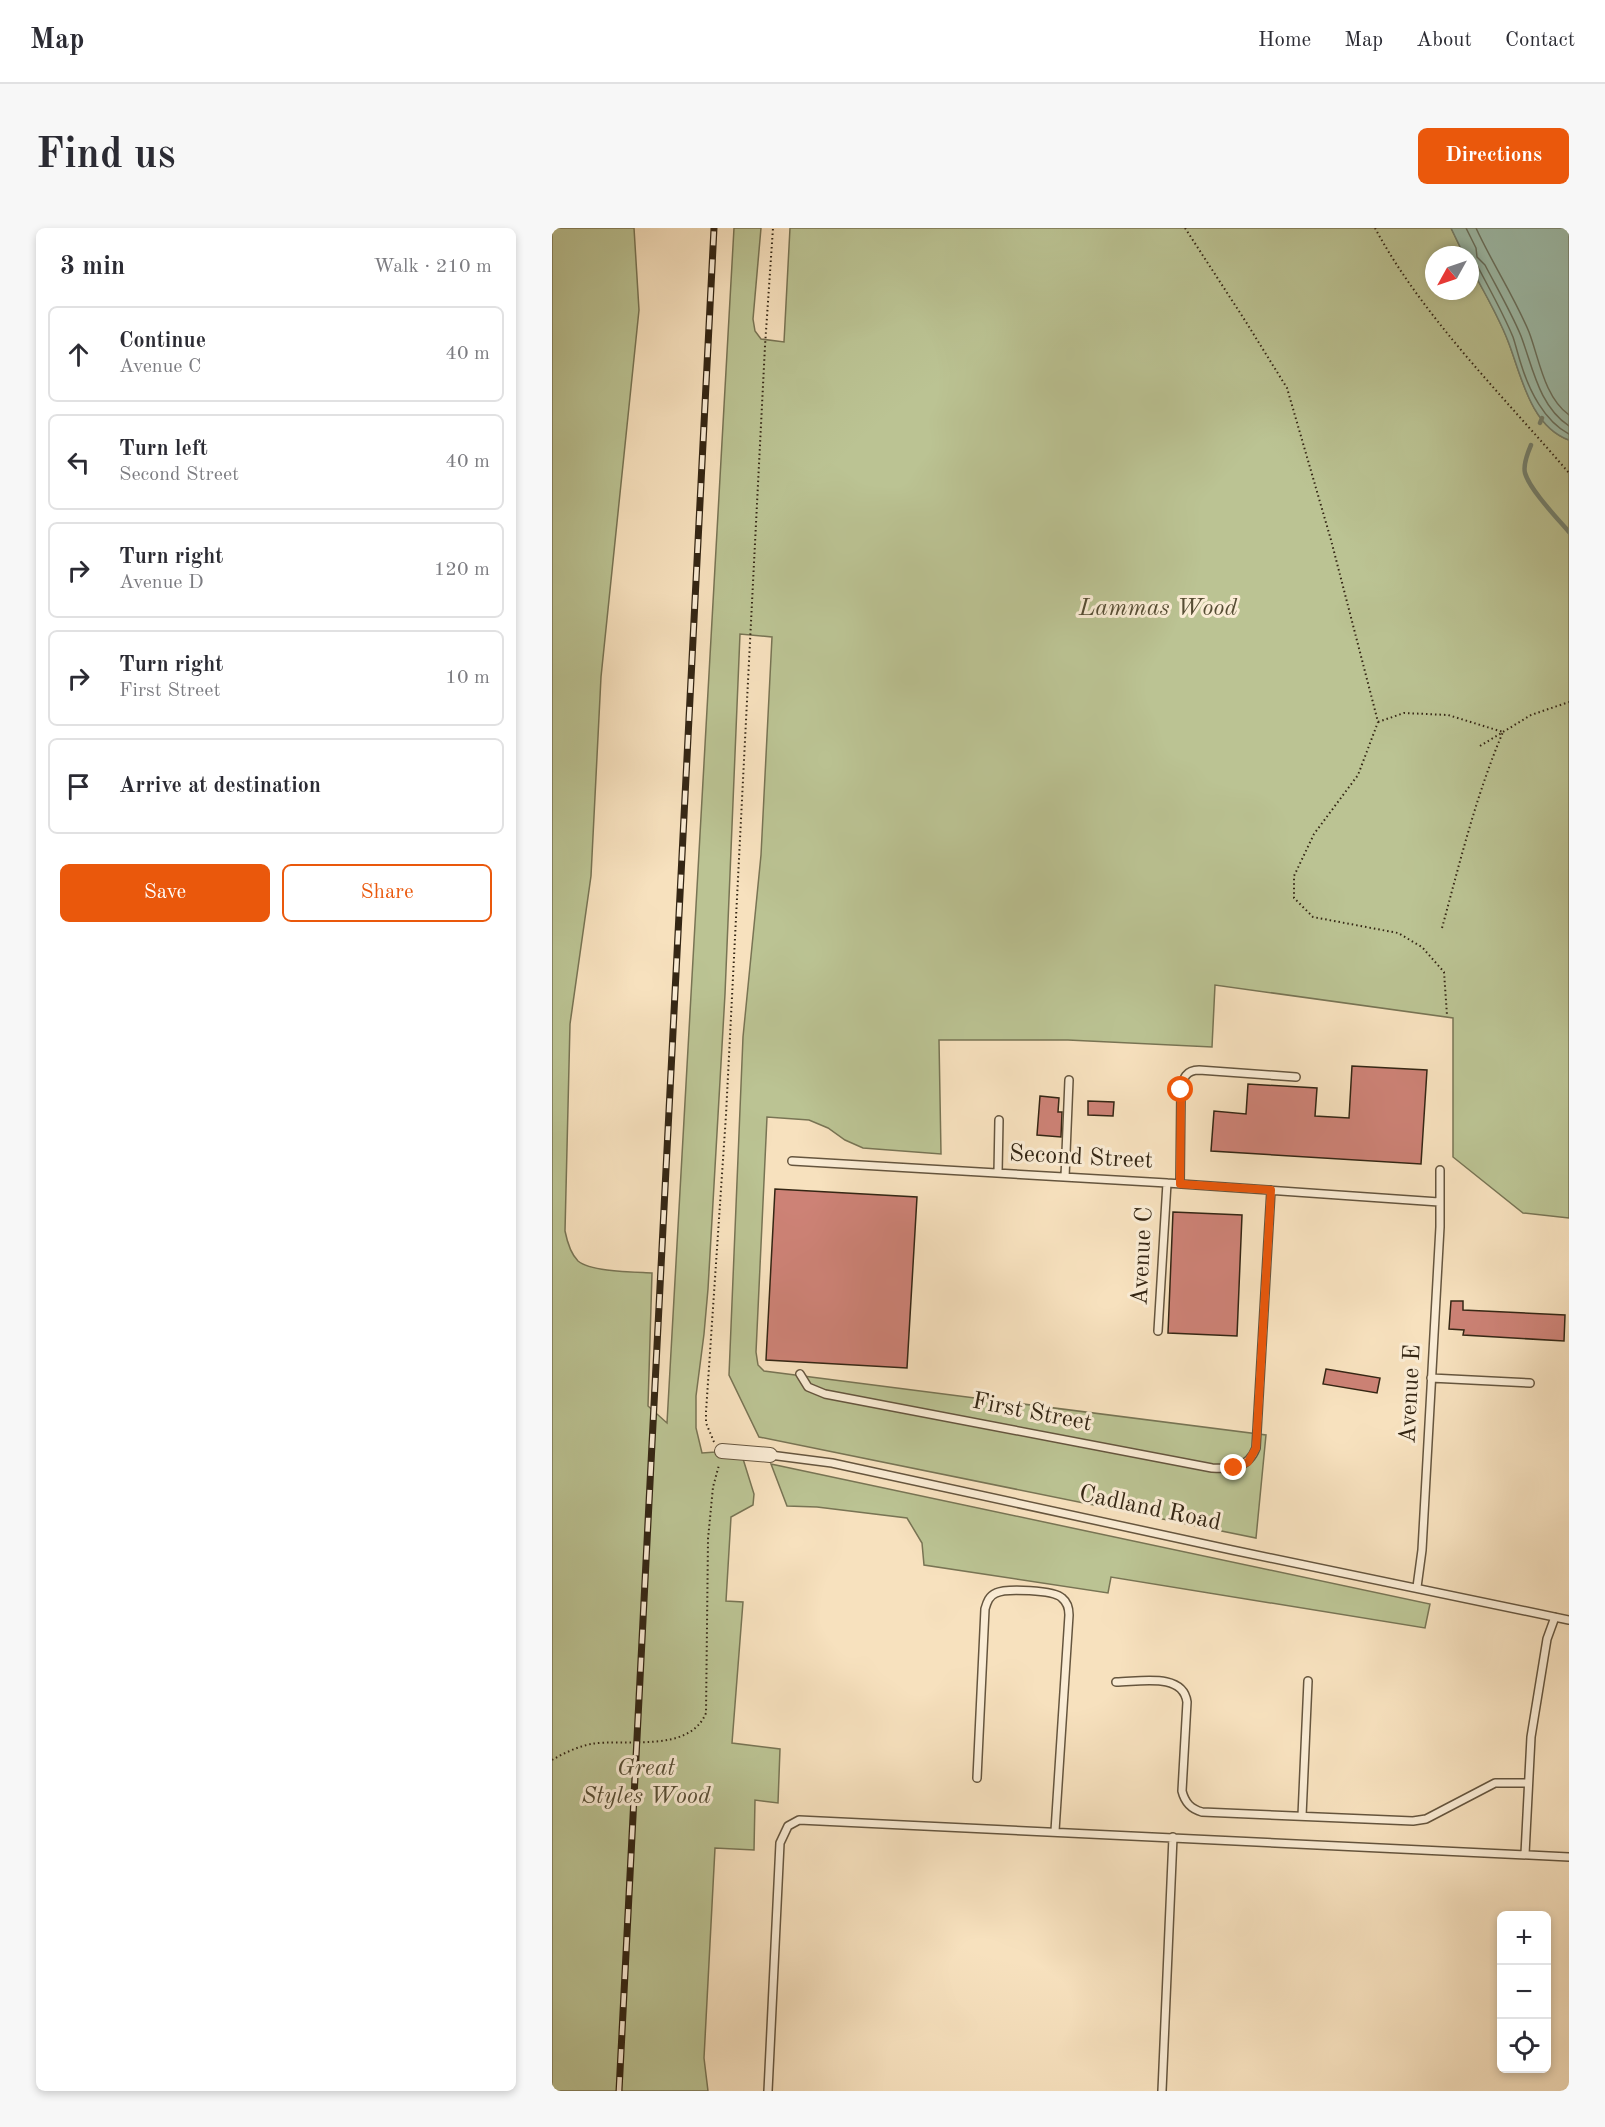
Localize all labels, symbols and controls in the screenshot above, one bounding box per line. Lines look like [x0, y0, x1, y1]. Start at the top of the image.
text: Map [30, 27, 84, 55]
text: Home [1258, 30, 1311, 51]
text: Map [1344, 30, 1383, 51]
text: About [1416, 30, 1472, 51]
text: Contact [1505, 30, 1575, 51]
button: Directions [1418, 128, 1569, 184]
text: Find us [36, 135, 175, 177]
north arrow [1425, 246, 1479, 300]
text: 3 min [60, 254, 125, 280]
text: Walk · 210 m [373, 257, 492, 277]
text: Continue [119, 330, 206, 352]
icon: ahead [62, 338, 95, 371]
text: 40 m [445, 344, 490, 364]
text: Avenue C [119, 357, 202, 377]
text: Turn left [119, 438, 208, 460]
icon: left [62, 446, 95, 479]
text: 40 m [445, 452, 490, 472]
text: Second Street [119, 465, 239, 485]
text: Turn right [119, 546, 223, 568]
icon: right [62, 554, 95, 587]
text: 120 m [434, 560, 490, 580]
text: Avenue D [119, 573, 204, 593]
park label: Lammas Wood [1078, 597, 1237, 621]
text: Turn right [119, 654, 223, 676]
icon: right [62, 662, 95, 695]
text: 10 m [445, 668, 490, 688]
text: First Street [119, 681, 220, 701]
icon: arrive [62, 770, 95, 803]
text: Arrive at destination [119, 775, 321, 797]
button: Save [60, 864, 270, 922]
button: Share [282, 864, 492, 922]
route start [1167, 1076, 1193, 1102]
street label: Second Street [1008, 1142, 1154, 1174]
street label: Avenue C [1128, 1206, 1158, 1306]
street label: Avenue E [1396, 1344, 1426, 1444]
street label: First Street [970, 1390, 1094, 1436]
route end [1220, 1454, 1246, 1480]
street label: Cadland Road [1077, 1482, 1223, 1536]
park label: Great Styles Wood [581, 1757, 711, 1809]
map controls [1497, 1911, 1551, 2073]
button: + [1497, 1911, 1551, 1965]
button: − [1497, 1965, 1551, 2019]
button: locate [1497, 2019, 1551, 2073]

